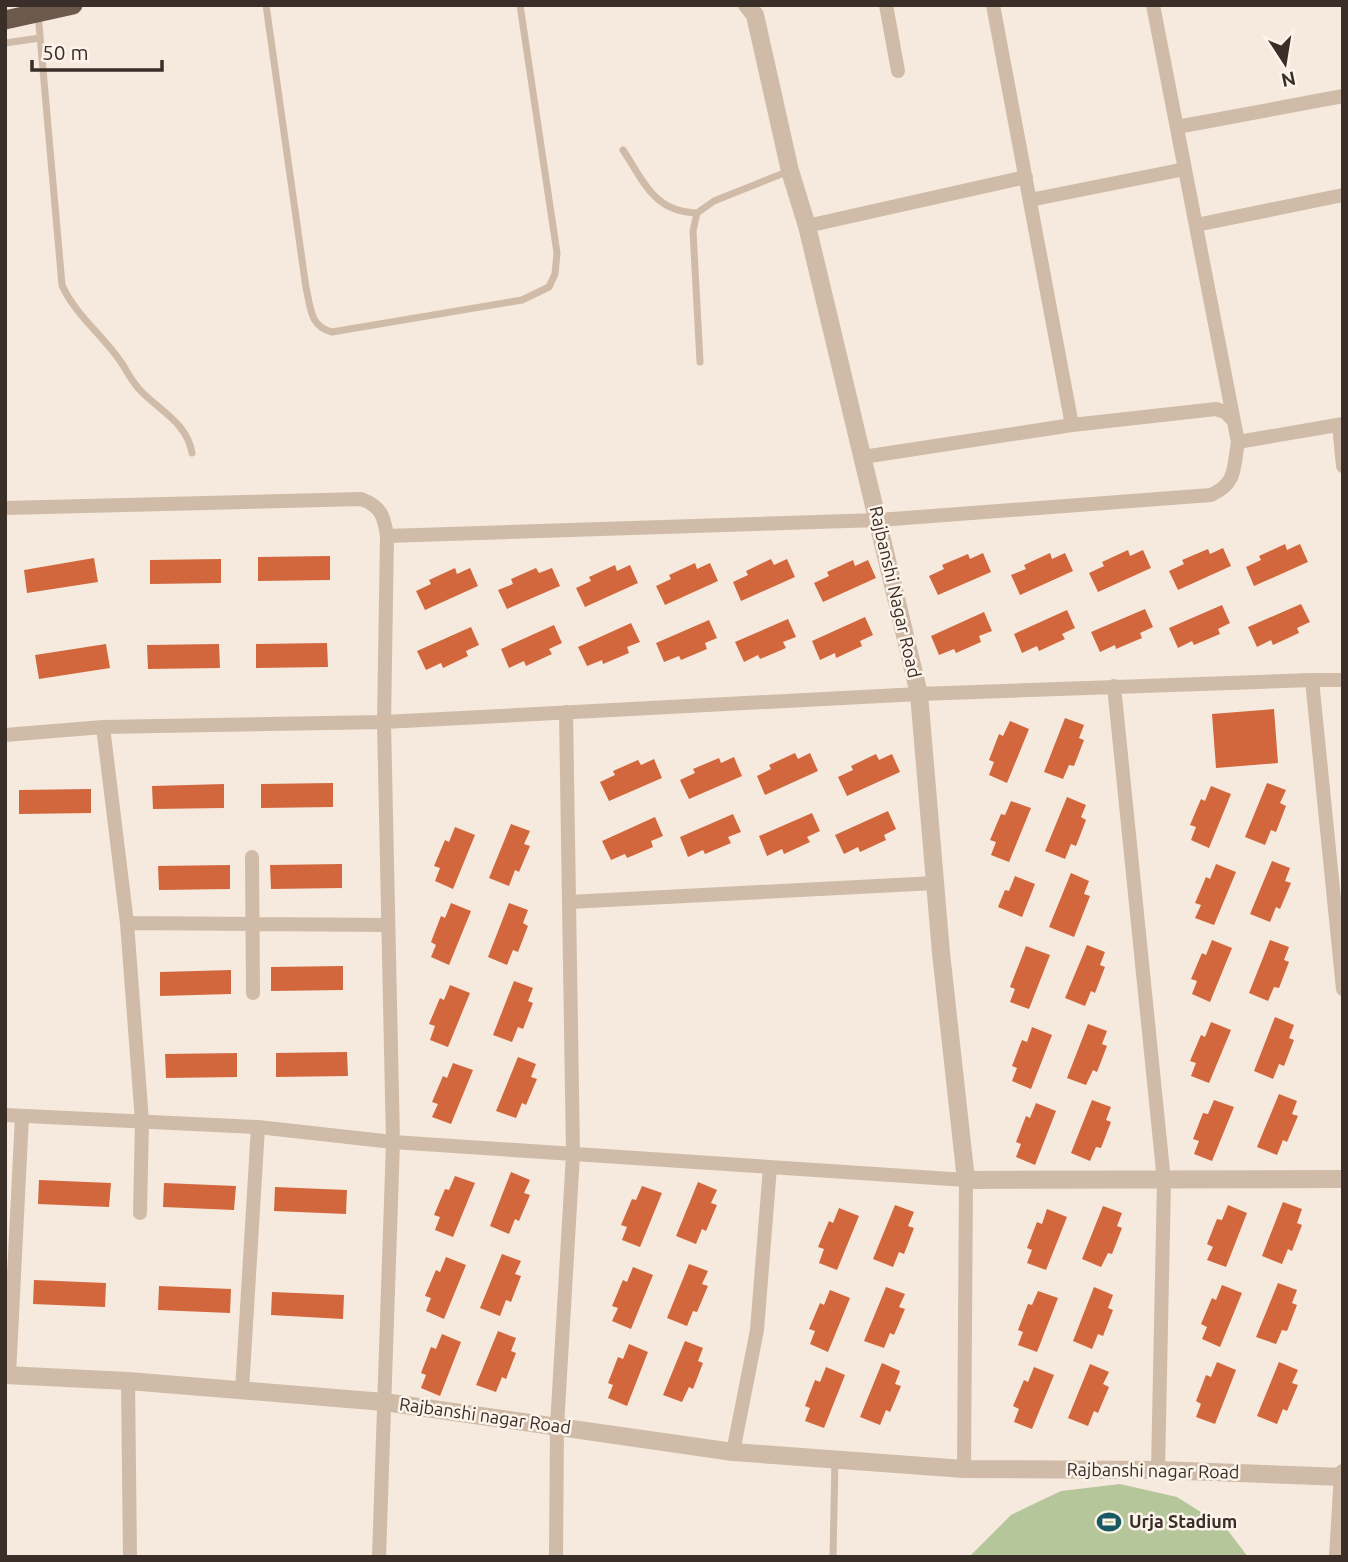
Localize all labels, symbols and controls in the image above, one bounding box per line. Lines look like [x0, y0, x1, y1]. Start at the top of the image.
scale bar [32, 28, 161, 72]
north arrow [1250, 28, 1320, 98]
text: 50 m [42, 40, 89, 64]
text: N [1279, 67, 1298, 92]
street label: Rajbanshi Nagar Road [866, 504, 925, 680]
street label: Rajbanshi nagar Road [398, 1393, 572, 1437]
street label: Rajbanshi nagar Road [1066, 1458, 1240, 1482]
sports icon: Urja Stadium [1095, 1508, 1123, 1536]
place label: Urja Stadium [1129, 1511, 1237, 1531]

